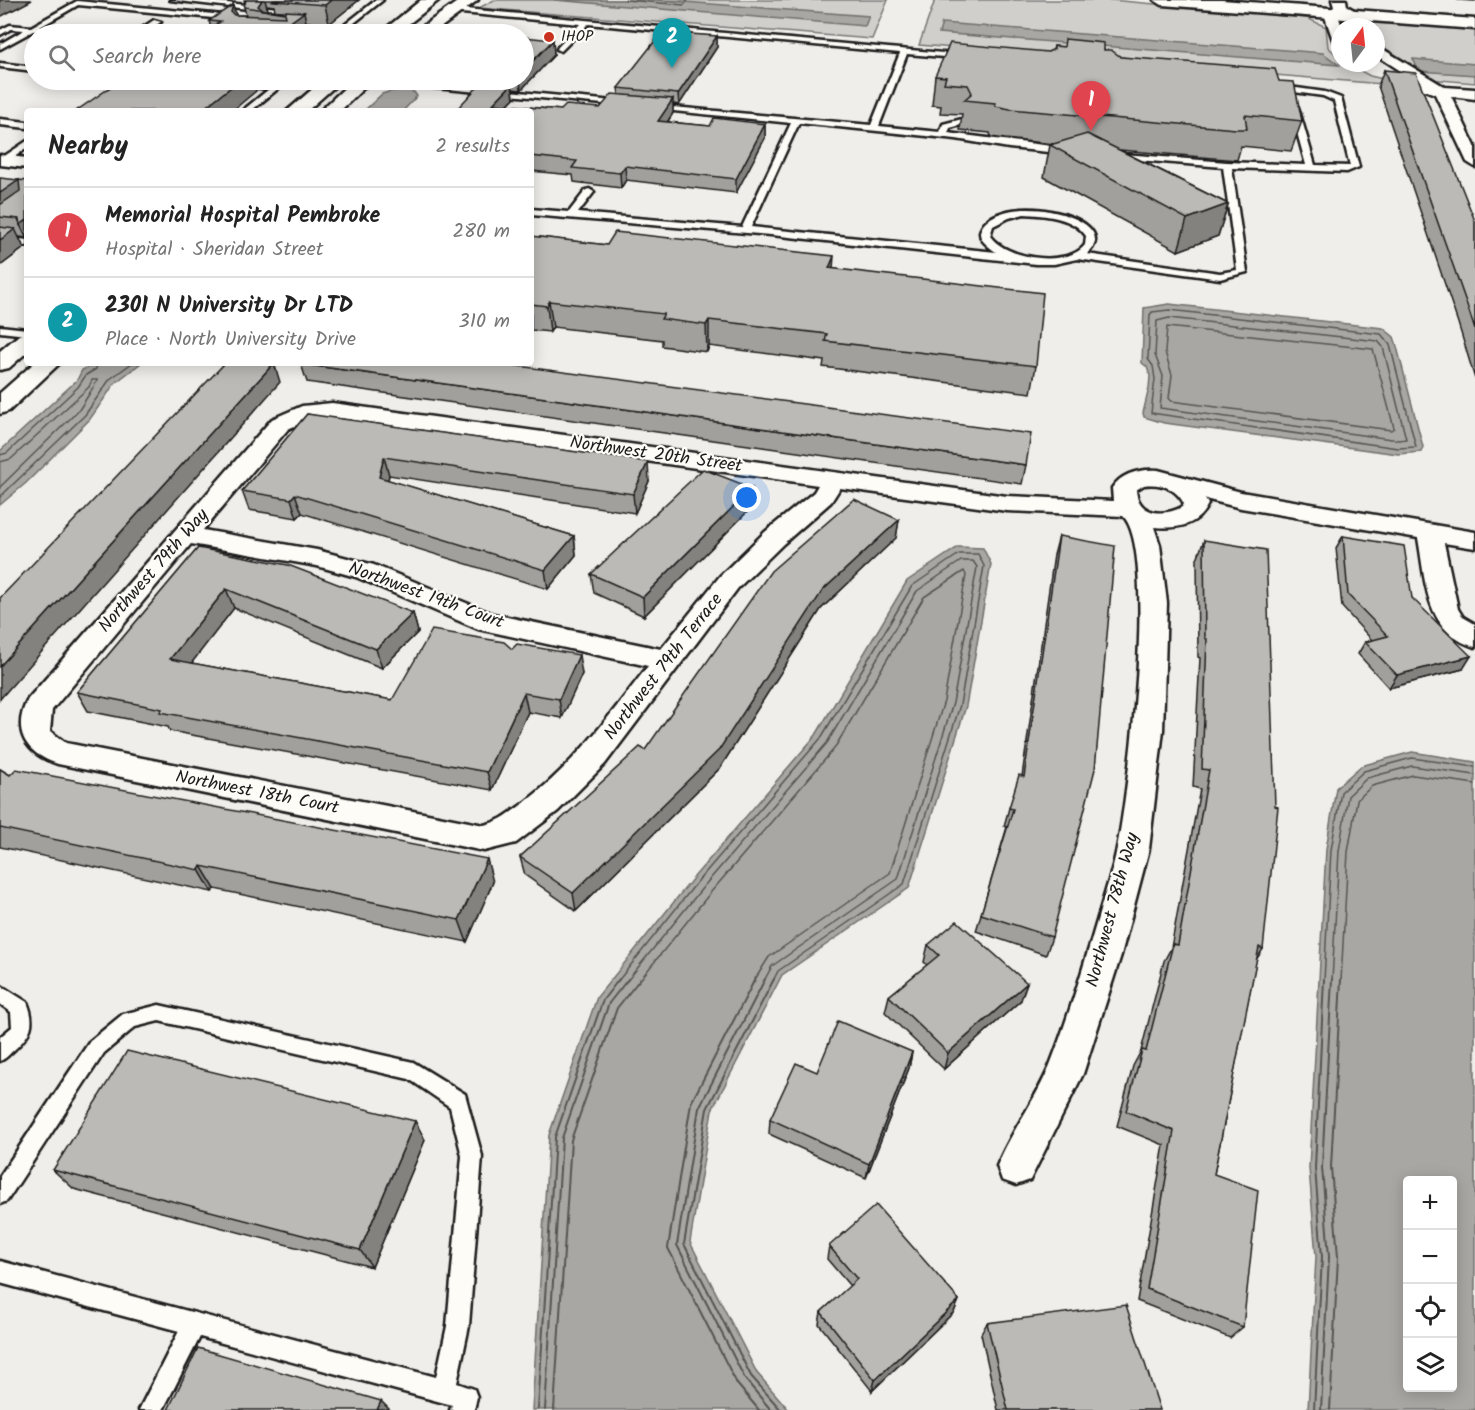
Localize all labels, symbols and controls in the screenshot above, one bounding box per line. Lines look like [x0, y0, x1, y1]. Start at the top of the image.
north arrow [1331, 18, 1385, 72]
pin: 2 [652, 19, 692, 68]
search box [24, 24, 534, 90]
place label: IHOP [561, 25, 594, 49]
marker: IHOP [542, 30, 556, 44]
text: Search here [93, 40, 201, 75]
icon: search [45, 41, 78, 74]
pin: 1 [1072, 82, 1110, 131]
text: Nearby [48, 126, 128, 168]
text: 2 results [435, 131, 510, 163]
text: Memorial Hospital Pembroke [105, 199, 380, 234]
text: 1 [64, 216, 71, 248]
text: 280 m [452, 216, 510, 248]
text: Hospital · Sheridan Street [105, 234, 324, 266]
text: 2301 N University Dr LTD [105, 289, 353, 324]
text: 2 [62, 306, 73, 338]
text: 310 m [458, 306, 510, 338]
text: Place · North University Drive [105, 324, 356, 356]
street label: Northwest 20th Street [568, 429, 745, 482]
your location [732, 483, 761, 512]
street label: Northwest 79th Way [92, 502, 217, 640]
street label: Northwest 19th Court [344, 554, 509, 638]
street label: Northwest 79th Terrace [597, 587, 731, 747]
street label: Northwest 18th Court [173, 763, 342, 823]
street label: Northwest 78th Way [1078, 829, 1148, 990]
map controls [1403, 1176, 1457, 1392]
button: + [1403, 1176, 1457, 1230]
button: − [1403, 1230, 1457, 1284]
button: locate [1403, 1284, 1457, 1338]
button: layers [1403, 1338, 1457, 1392]

